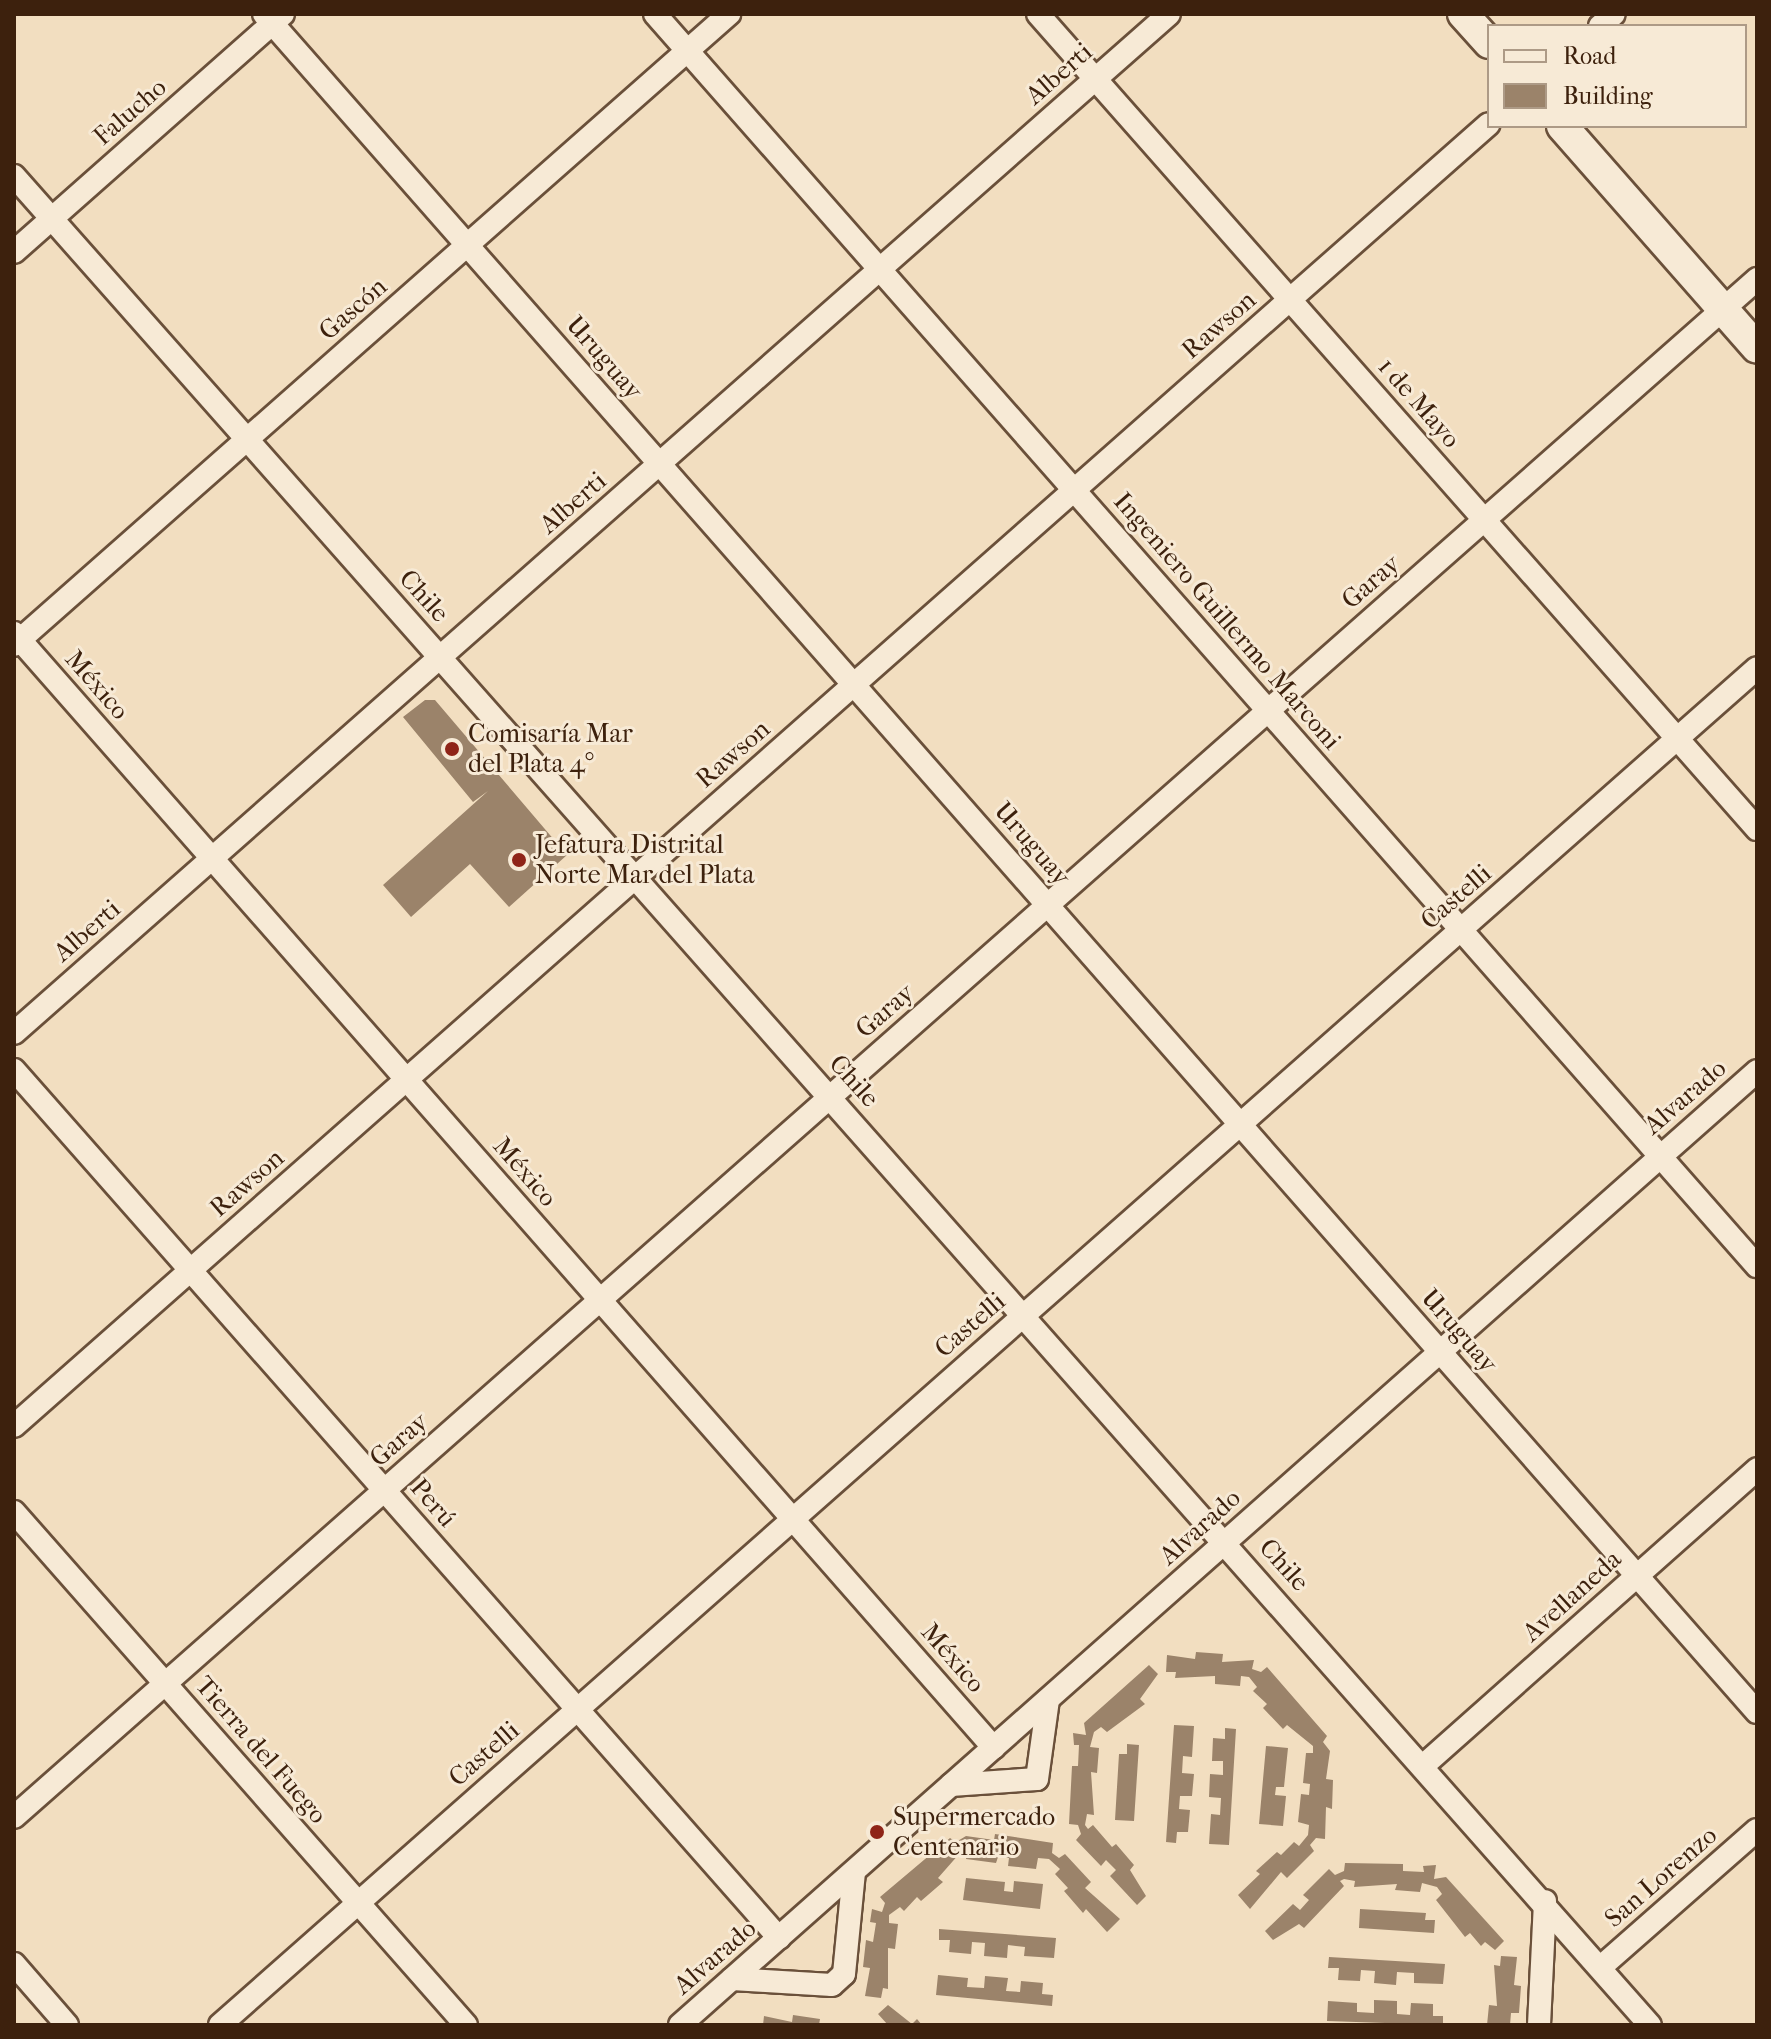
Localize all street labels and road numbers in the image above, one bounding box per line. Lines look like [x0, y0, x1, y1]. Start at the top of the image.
street label: Alberti [1019, 36, 1099, 112]
street label: Falucho [87, 72, 173, 152]
street label: Gascón [313, 271, 393, 347]
street label: Rawson [1176, 284, 1262, 366]
street label: Uruguay [559, 310, 649, 406]
street label: 1 de Mayo [1371, 351, 1467, 455]
street label: Alberti [533, 465, 613, 541]
street label: Ingeniero Guillermo Marconi [1107, 486, 1347, 756]
street label: Garay [1336, 548, 1406, 616]
street label: Chile [392, 563, 456, 629]
street label: México [58, 644, 136, 726]
street label: Rawson [690, 713, 776, 795]
street label: Uruguay [987, 796, 1077, 892]
street label: Castelli [1414, 858, 1498, 936]
street label: Alberti [47, 893, 127, 969]
street label: Garay [850, 977, 920, 1045]
street label: Chile [822, 1048, 886, 1114]
street label: Alvarado [1637, 1053, 1733, 1141]
street label: México [486, 1131, 564, 1213]
street label: Rawson [204, 1142, 290, 1224]
street label: Uruguay [1414, 1283, 1504, 1379]
street label: Castelli [928, 1286, 1012, 1364]
street label: Garay [364, 1406, 434, 1474]
street label: Perú [404, 1472, 462, 1534]
street label: Alvarado [1153, 1482, 1247, 1572]
street label: Chile [1252, 1532, 1316, 1598]
street label: Avellaneda [1516, 1544, 1628, 1648]
street label: México [914, 1617, 992, 1699]
street label: Tierra del Fuego [188, 1670, 334, 1830]
street label: Castelli [442, 1715, 526, 1793]
street label: San Lorenzo [1599, 1820, 1723, 1934]
street label: Alvarado [667, 1913, 763, 2001]

